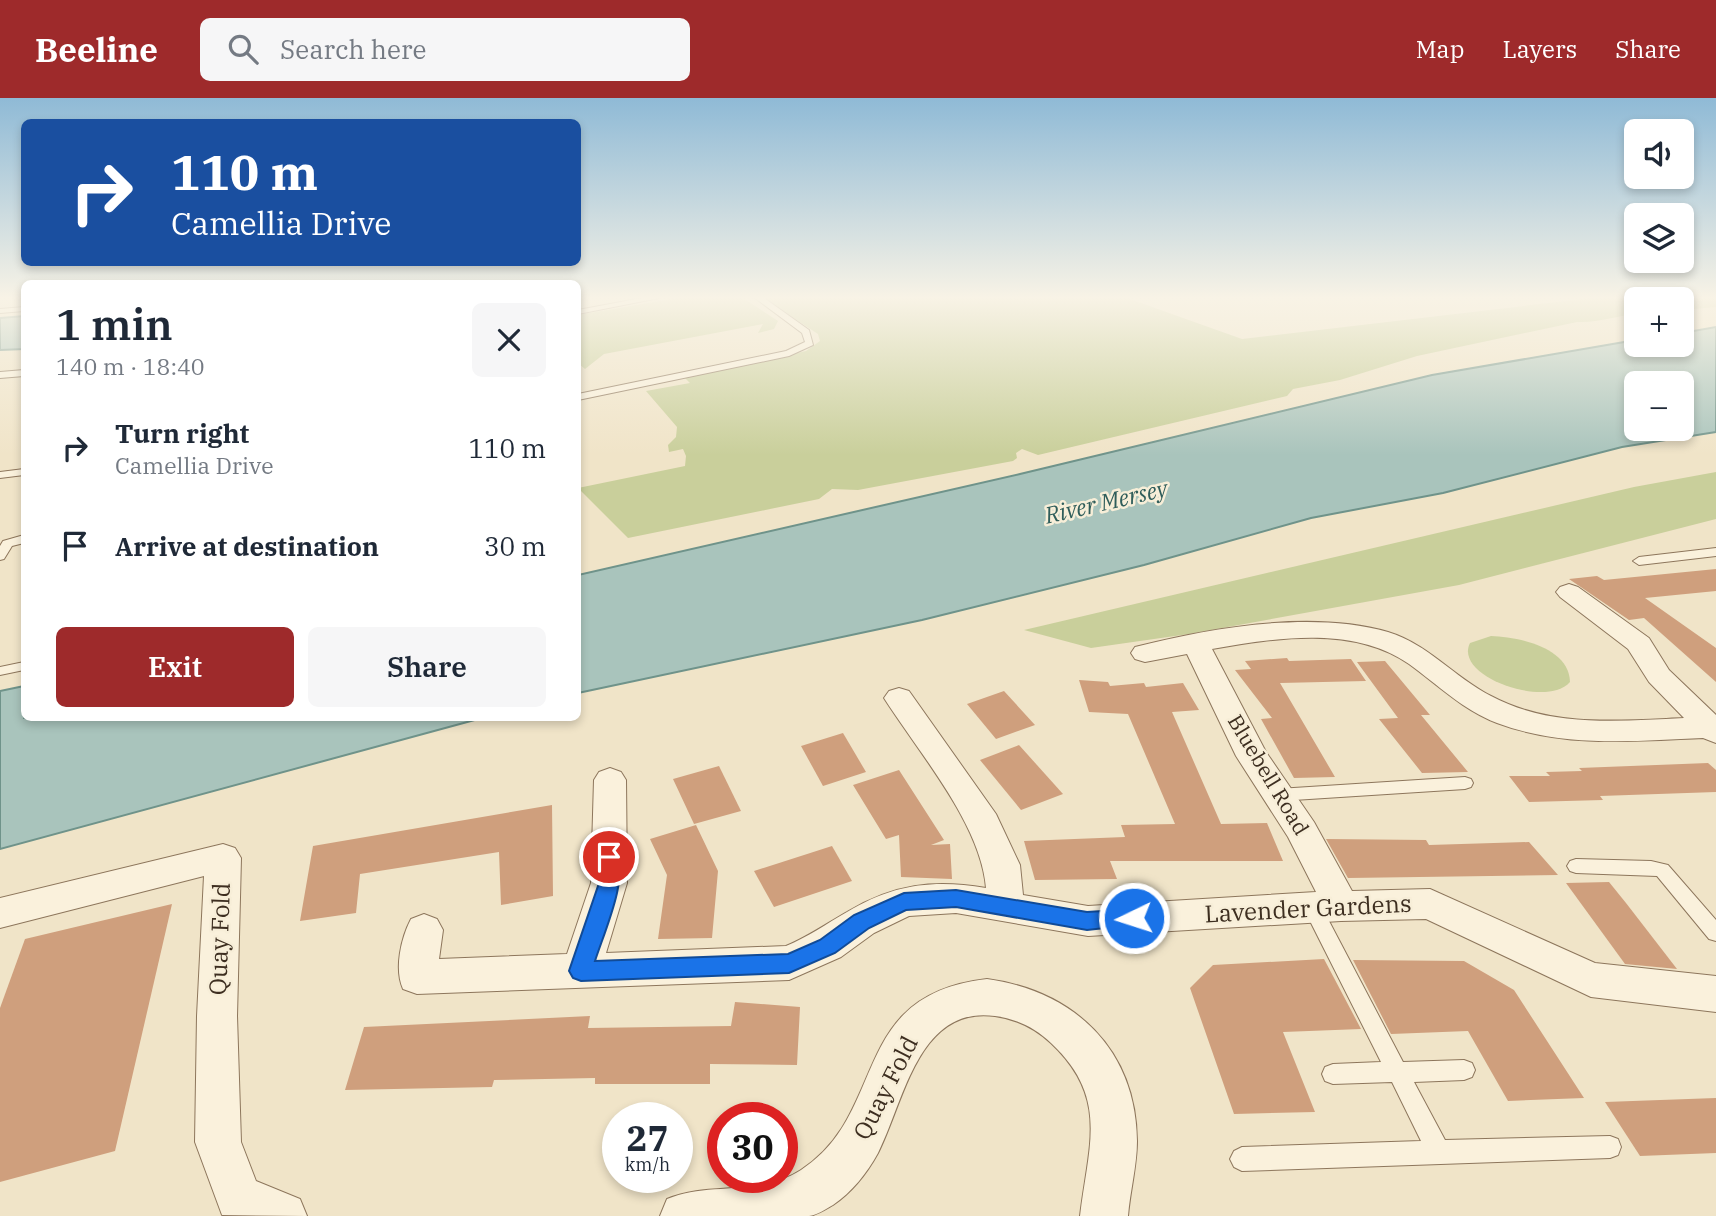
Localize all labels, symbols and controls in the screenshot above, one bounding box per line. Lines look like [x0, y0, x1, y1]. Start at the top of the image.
search box [200, 18, 690, 81]
text: Beeline [35, 28, 158, 71]
icon: search [224, 30, 262, 68]
text: Search here [280, 32, 426, 66]
text: Map [1416, 33, 1464, 65]
text: Layers [1502, 33, 1577, 65]
text: Share [1615, 33, 1681, 65]
map controls [1624, 119, 1694, 441]
button: sound [1624, 119, 1694, 189]
text: 110 m [171, 140, 318, 203]
icon: right [56, 147, 147, 238]
text: Camellia Drive [171, 202, 392, 244]
button: layers [1624, 203, 1694, 273]
button: + [1624, 287, 1694, 357]
text: 1 min [56, 297, 173, 352]
button: close [472, 303, 546, 377]
text: 140 m · 18:40 [56, 351, 205, 381]
button: − [1624, 371, 1694, 441]
text: Turn right [115, 416, 249, 450]
icon: right [56, 429, 94, 467]
text: 110 m [468, 431, 546, 465]
text: Camellia Drive [115, 450, 274, 480]
water label: River Mersey [1041, 472, 1172, 530]
icon: arrive [56, 527, 94, 565]
text: Arrive at destination [115, 529, 379, 563]
text: 30 m [484, 529, 546, 563]
button: Exit [56, 627, 294, 707]
button: Share [308, 627, 546, 707]
street label: Bluebell Road [1222, 709, 1316, 840]
pin [579, 827, 639, 887]
icon: arrive [590, 838, 628, 876]
position arrow [1097, 881, 1171, 955]
street label: Quay Fold [201, 882, 237, 996]
street label: Lavender Gardens [1204, 887, 1412, 929]
street label: Quay Fold [845, 1030, 925, 1145]
speed limit sign: 30 [707, 1102, 798, 1193]
text: 27 [626, 1115, 669, 1161]
text: km/h [625, 1153, 670, 1176]

